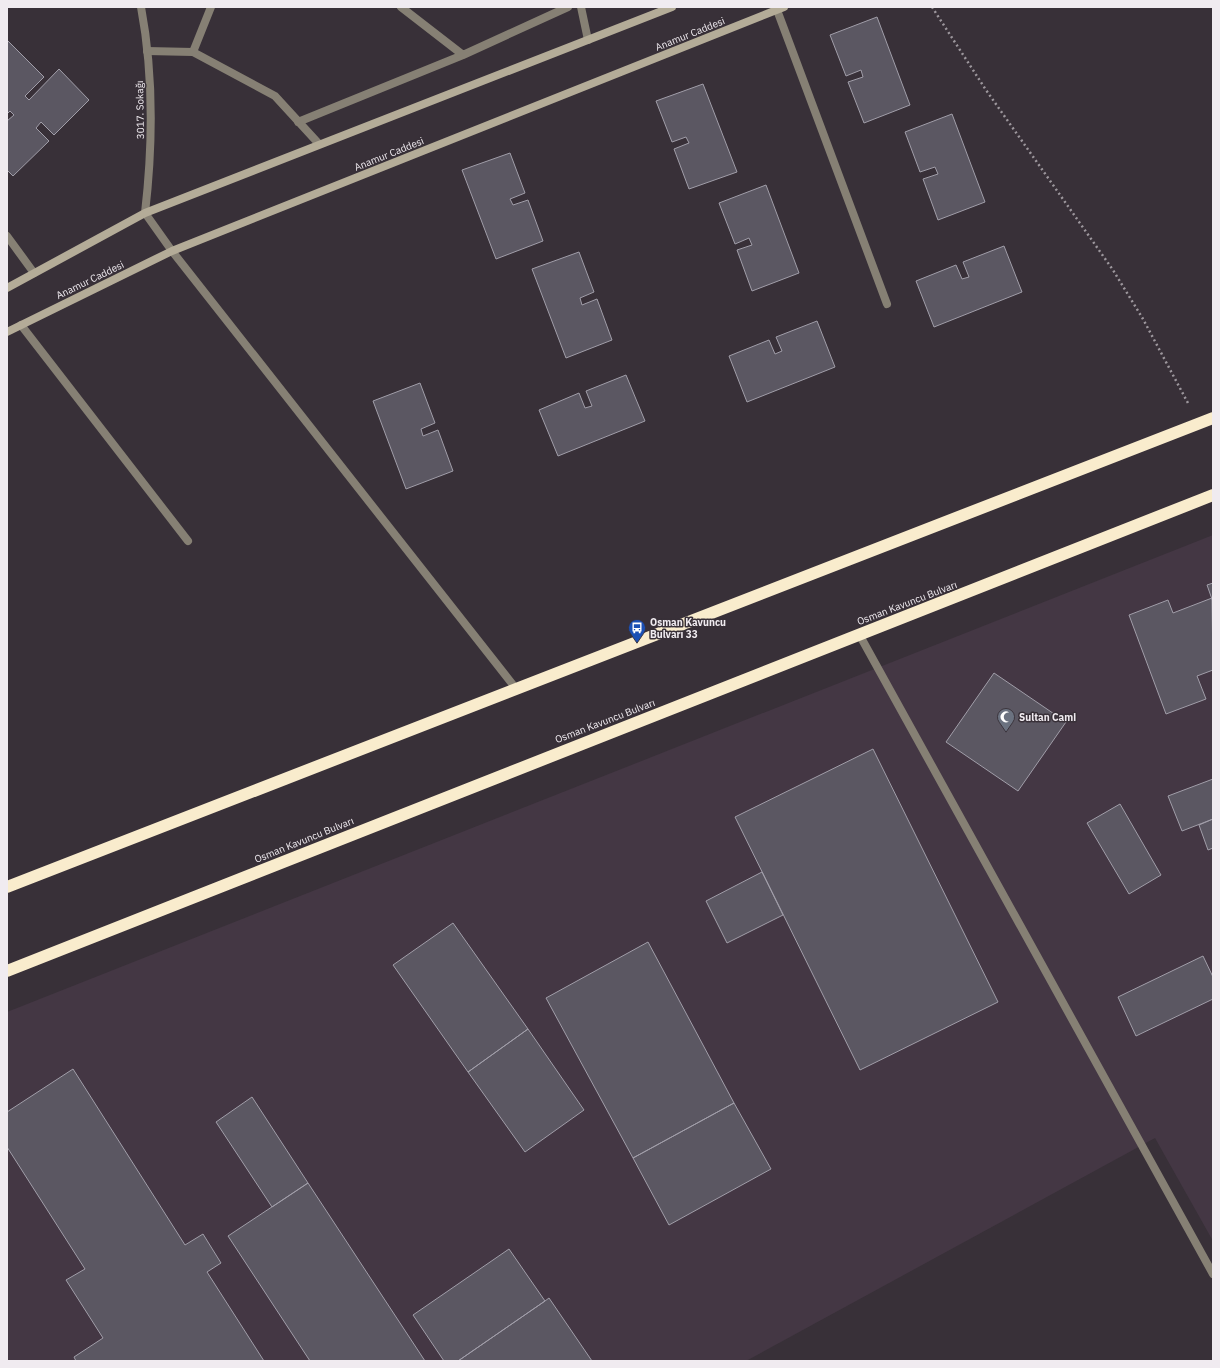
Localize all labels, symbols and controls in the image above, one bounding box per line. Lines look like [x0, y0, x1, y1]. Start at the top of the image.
street label: Anamur Caddesi [653, 14, 727, 54]
street label: 3017. Sokağı [133, 80, 147, 140]
street label: Anamur Caddesi [352, 134, 426, 174]
street label: Anamur Caddesi [54, 258, 126, 302]
street label: Osman Kavuncu Bulvarı [855, 578, 959, 628]
place label: Osman Kavuncu Bulvarı 33 [650, 616, 726, 641]
bus stop icon: Osman Kavuncu Bulvarı 33 [627, 618, 647, 643]
street label: Osman Kavuncu Bulvarı [553, 696, 657, 746]
mosque icon: Sultan Cami [996, 707, 1016, 732]
place label: Sultan Cami [1019, 711, 1076, 724]
street label: Osman Kavuncu Bulvarı [252, 814, 356, 866]

